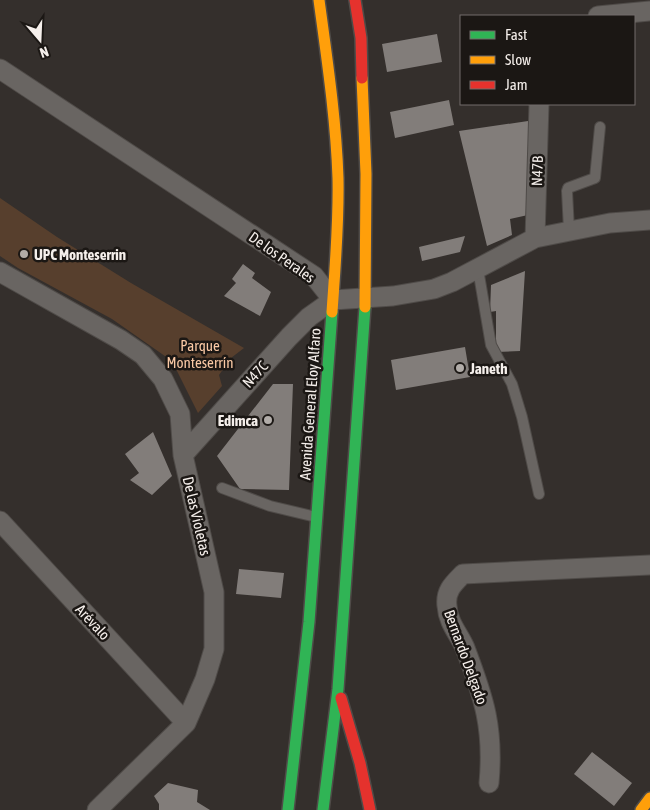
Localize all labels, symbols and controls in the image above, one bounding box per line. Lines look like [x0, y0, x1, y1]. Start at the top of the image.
north arrow [15, 15, 65, 65]
legend [460, 15, 635, 105]
text: Fast [505, 26, 527, 43]
text: N [38, 43, 51, 61]
text: Slow [505, 51, 531, 68]
text: Jam [505, 76, 528, 93]
street label: N47B [528, 156, 546, 186]
street label: De los Perales [246, 228, 318, 286]
place label: UPC Monteserrin [34, 246, 126, 263]
marker: UPC Monteserrin [18, 248, 30, 260]
street label: Avenida General Eloy Alfaro [296, 327, 324, 481]
park label: Parque Monteserrín [166, 337, 234, 371]
street label: N47C [239, 357, 271, 391]
place label: Janeth [469, 360, 507, 377]
marker: Janeth [454, 362, 466, 374]
place label: Edimca [218, 412, 258, 429]
marker: Edimca [262, 414, 274, 426]
street label: De las Violetas [180, 475, 214, 557]
street label: Arévalo [72, 601, 114, 643]
street label: Bernardo Delgado [441, 607, 491, 707]

